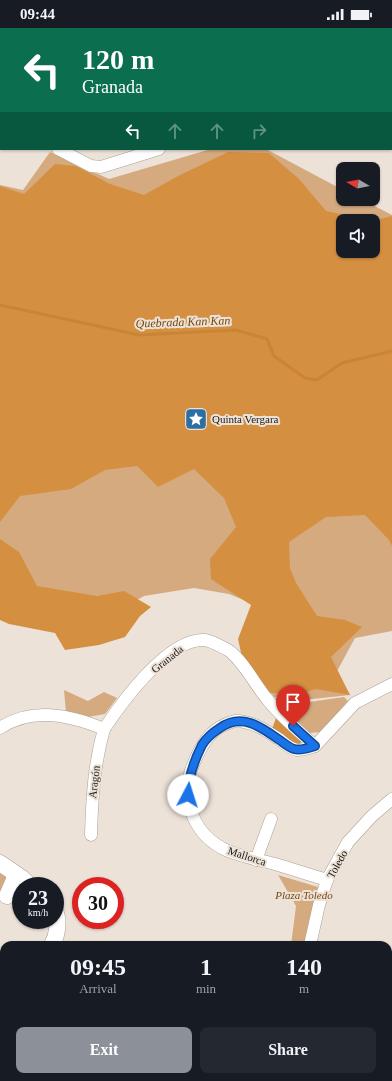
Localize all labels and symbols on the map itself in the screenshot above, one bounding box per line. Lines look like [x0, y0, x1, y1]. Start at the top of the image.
north arrow [336, 162, 380, 206]
water label: Quebrada Kan Kan [135, 313, 231, 331]
place icon: Quinta Vergara [183, 406, 209, 432]
place label: Quinta Vergara [212, 413, 279, 425]
street label: Granada [149, 643, 185, 675]
pin [276, 685, 310, 726]
street label: Aragón [86, 764, 102, 799]
position arrow [167, 774, 209, 816]
street label: Mallorca [226, 844, 268, 868]
street label: Toledo [324, 847, 350, 880]
speed limit sign: 30 [72, 877, 124, 929]
park label: Plaza Toledo [274, 889, 333, 901]

